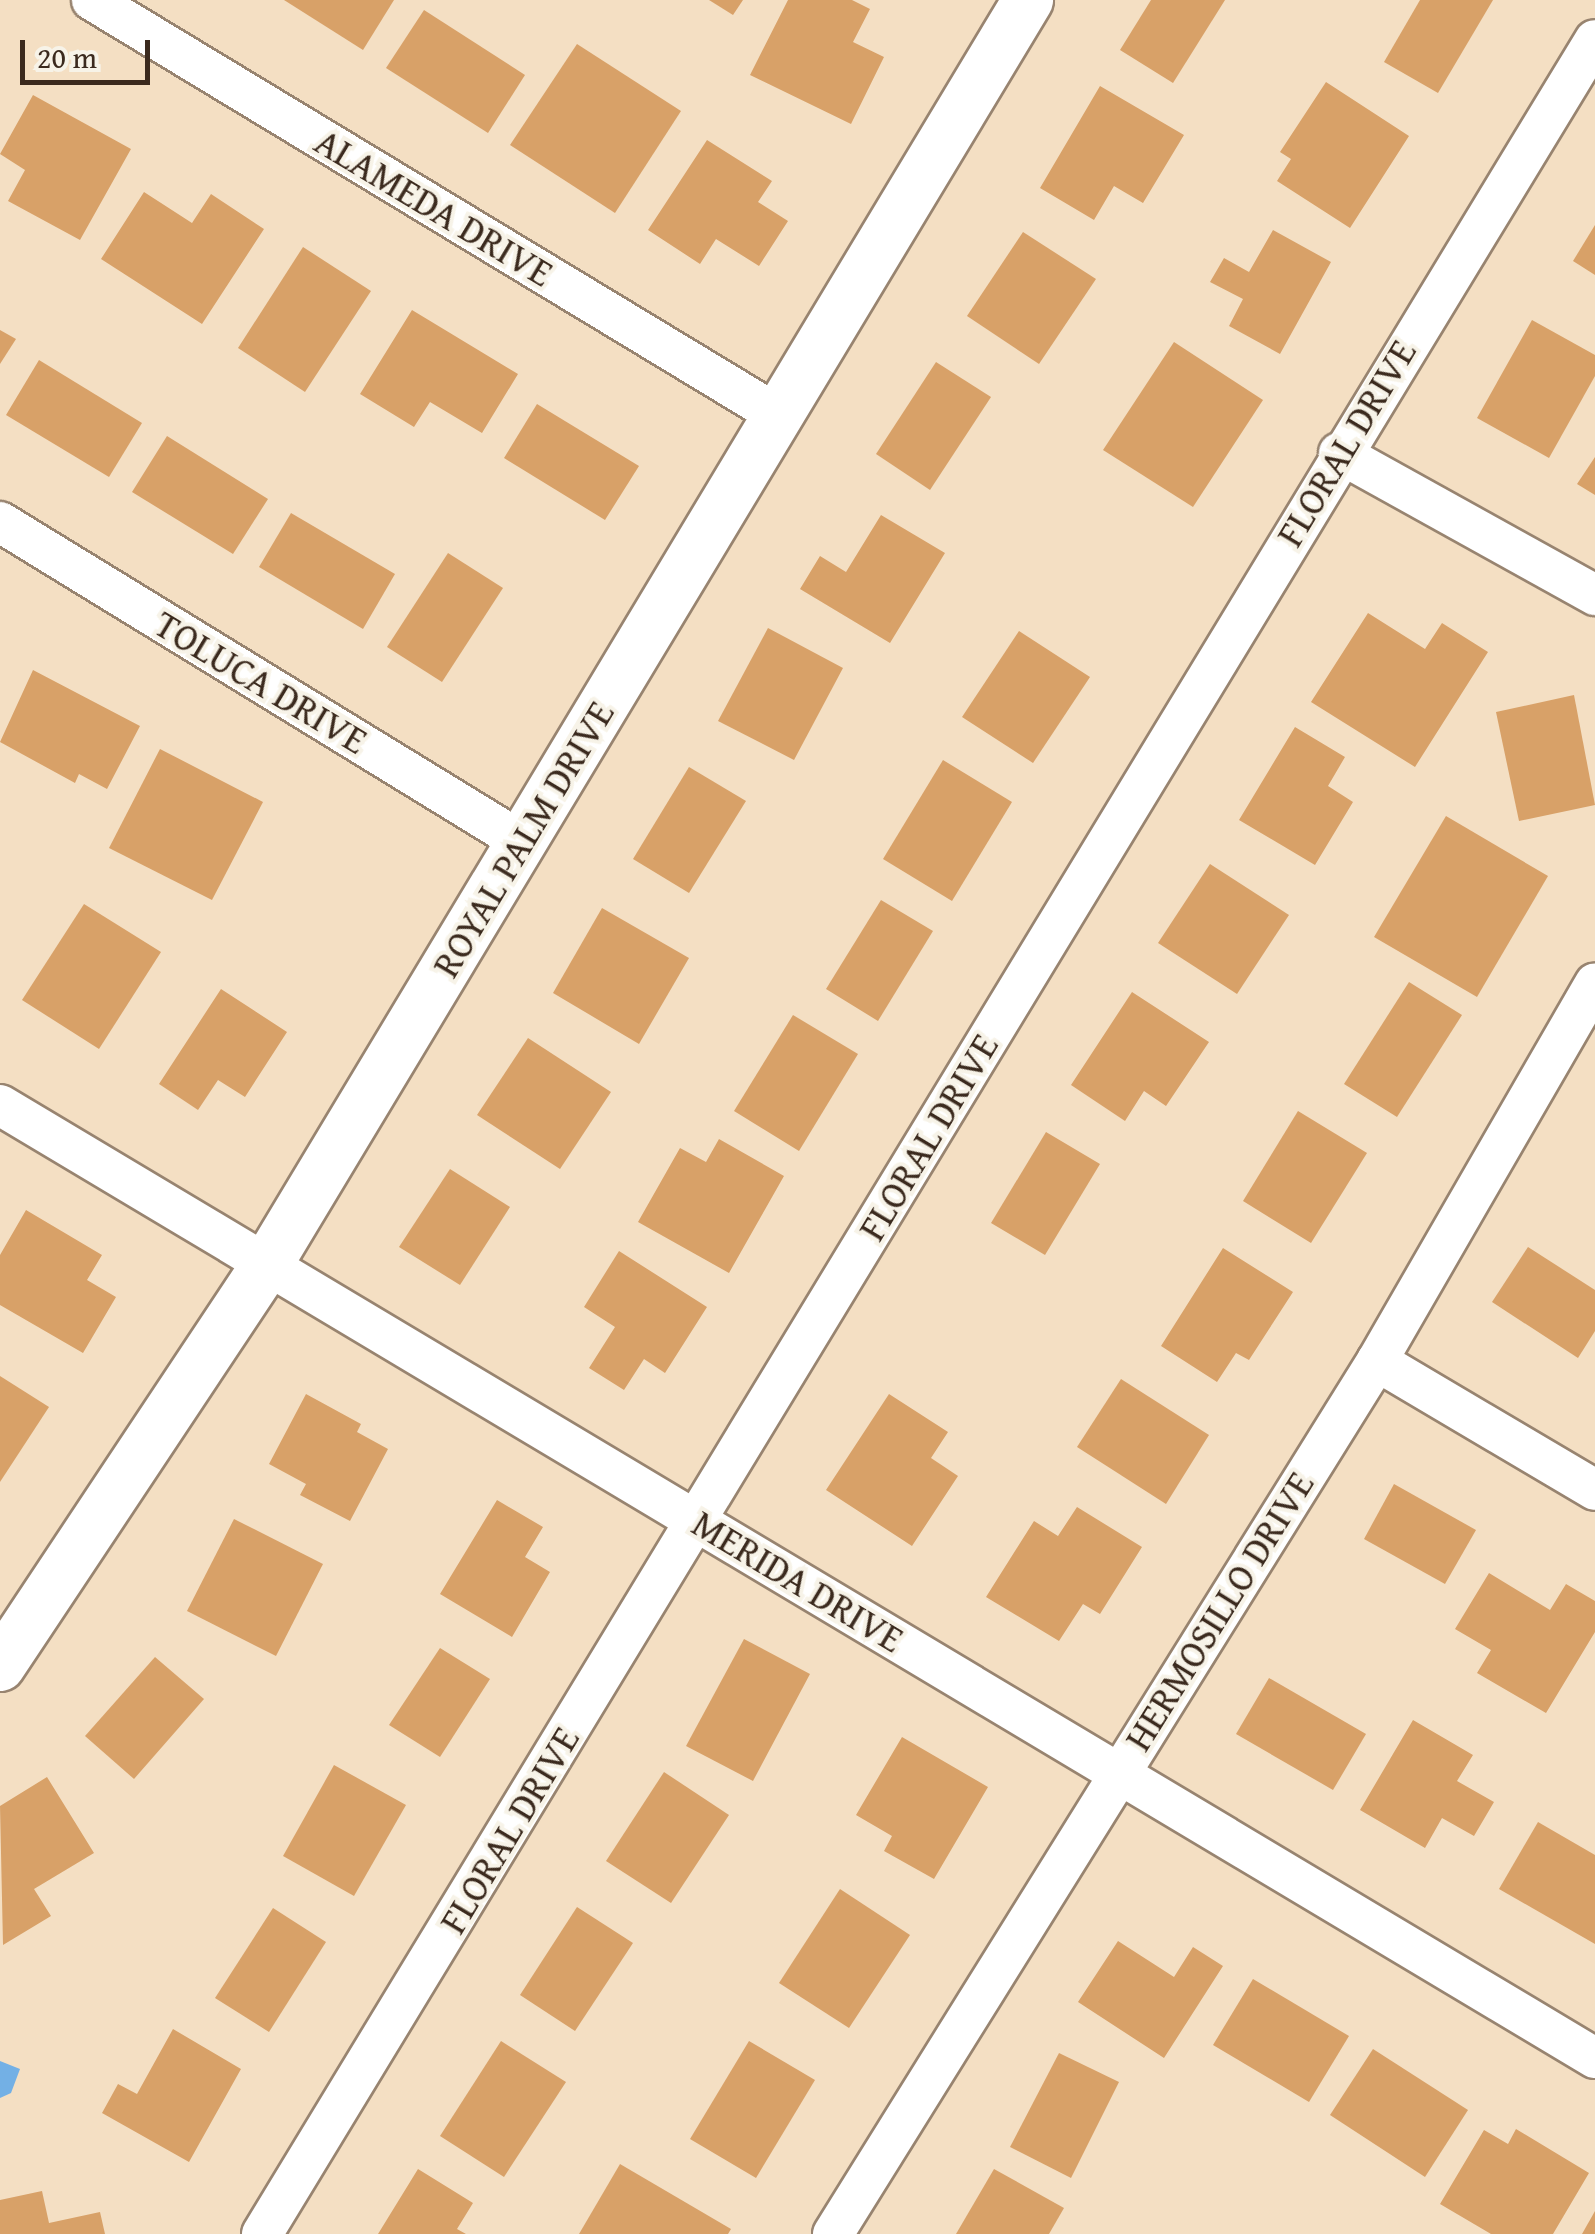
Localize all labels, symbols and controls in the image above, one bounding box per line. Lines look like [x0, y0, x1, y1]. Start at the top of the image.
scale bar [25, 20, 155, 82]
text: 20 m [37, 35, 97, 79]
street label: ALAMEDA DRIVE [307, 118, 561, 296]
street label: FLORAL DRIVE [1267, 332, 1425, 554]
street label: TOLUCA DRIVE [147, 601, 375, 763]
street label: ROYAL PALM DRIVE [423, 693, 623, 985]
street label: FLORAL DRIVE [849, 1026, 1007, 1248]
street label: HERMOSILLO DRIVE [1115, 1463, 1323, 1759]
street label: MERIDA DRIVE [684, 1500, 912, 1662]
street label: FLORAL DRIVE [430, 1719, 588, 1941]

